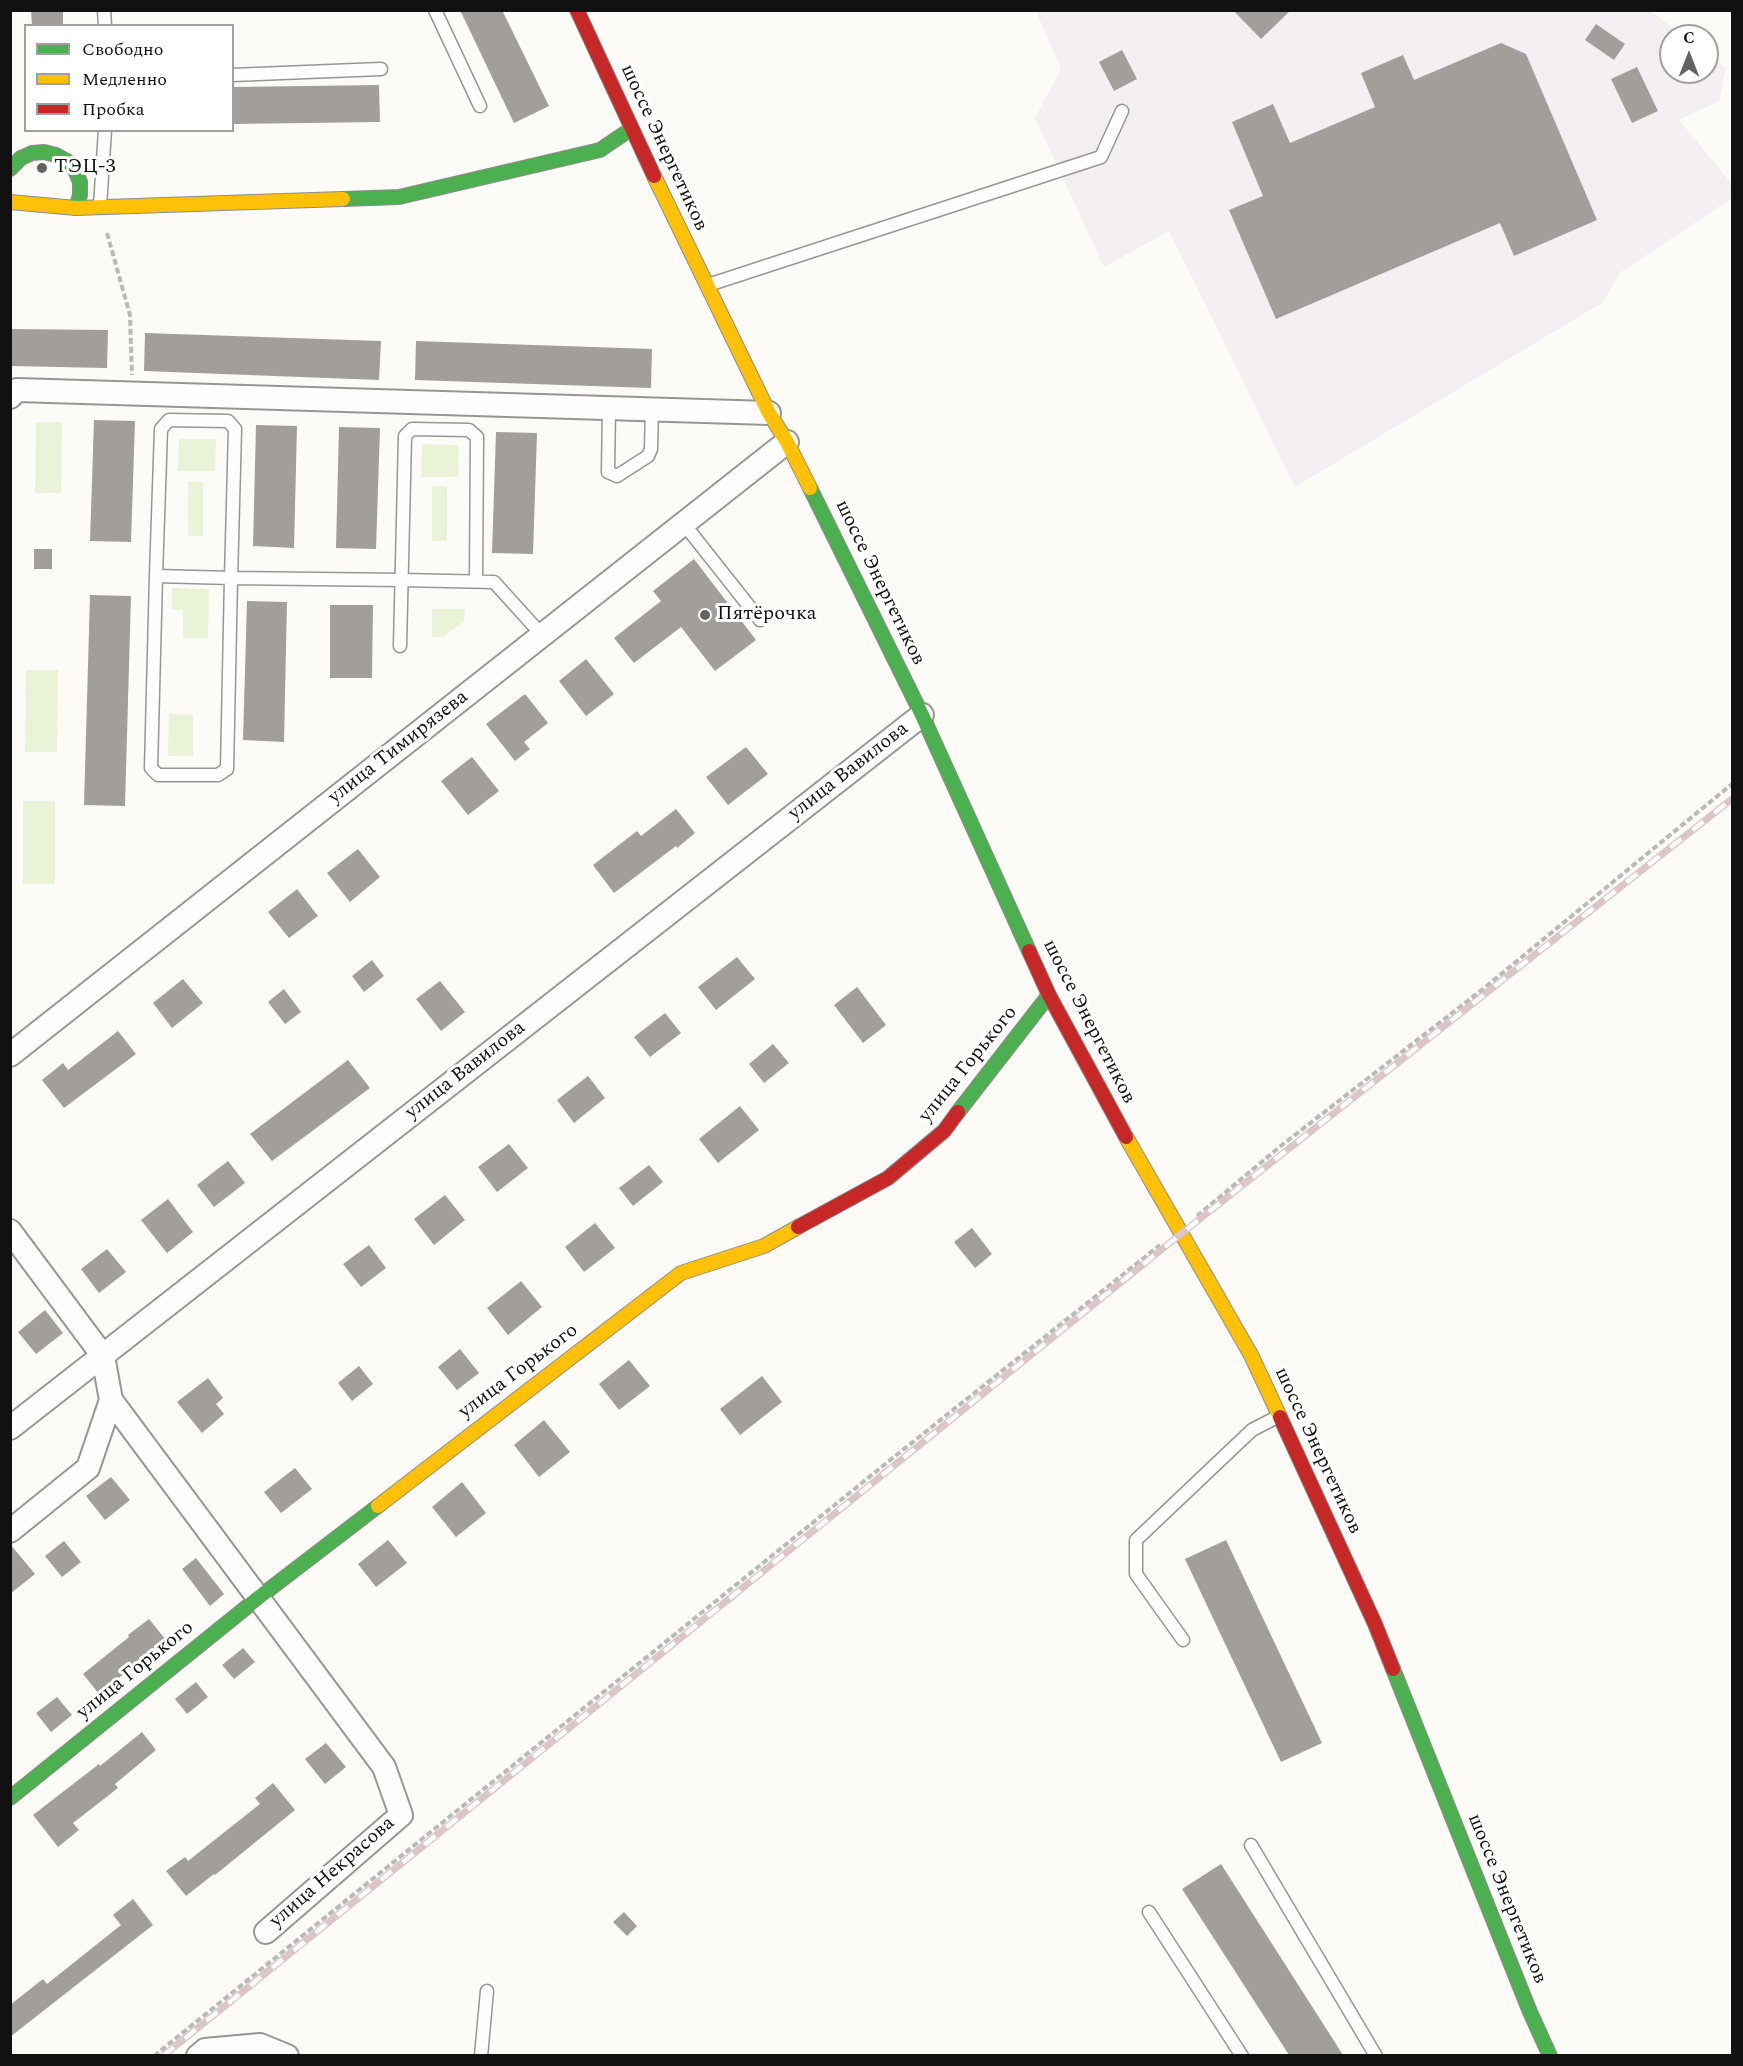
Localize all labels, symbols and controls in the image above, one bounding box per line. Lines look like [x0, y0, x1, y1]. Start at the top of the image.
legend [24, 24, 234, 132]
north arrow [1659, 24, 1719, 84]
text: С [1683, 26, 1695, 50]
text: Свободно [82, 36, 163, 63]
street label: шоссе Энергетиков [614, 61, 712, 235]
text: Медленно [82, 66, 167, 93]
text: Пробка [82, 96, 144, 123]
place label: ТЭЦ-3 [54, 156, 115, 180]
marker: ТЭЦ-3 [35, 161, 49, 175]
street label: шоссе Энергетиков [829, 497, 929, 669]
place label: Пятёрочка [717, 603, 817, 627]
marker: Пятёрочка [698, 608, 712, 622]
street label: улица Тимирязева [324, 686, 474, 810]
street label: улица Вавилова [784, 718, 914, 826]
street label: шоссе Энергетиков [1036, 936, 1140, 1108]
street label: улица Горького [915, 1002, 1023, 1128]
street label: улица Вавилова [401, 1017, 531, 1125]
street label: улица Горького [455, 1319, 583, 1425]
street label: шоссе Энергетиков [1268, 1364, 1366, 1538]
street label: улица Горького [73, 1617, 199, 1725]
street label: шоссе Энергетиков [1461, 1811, 1551, 1987]
street label: улица Некрасова [266, 1812, 400, 1934]

